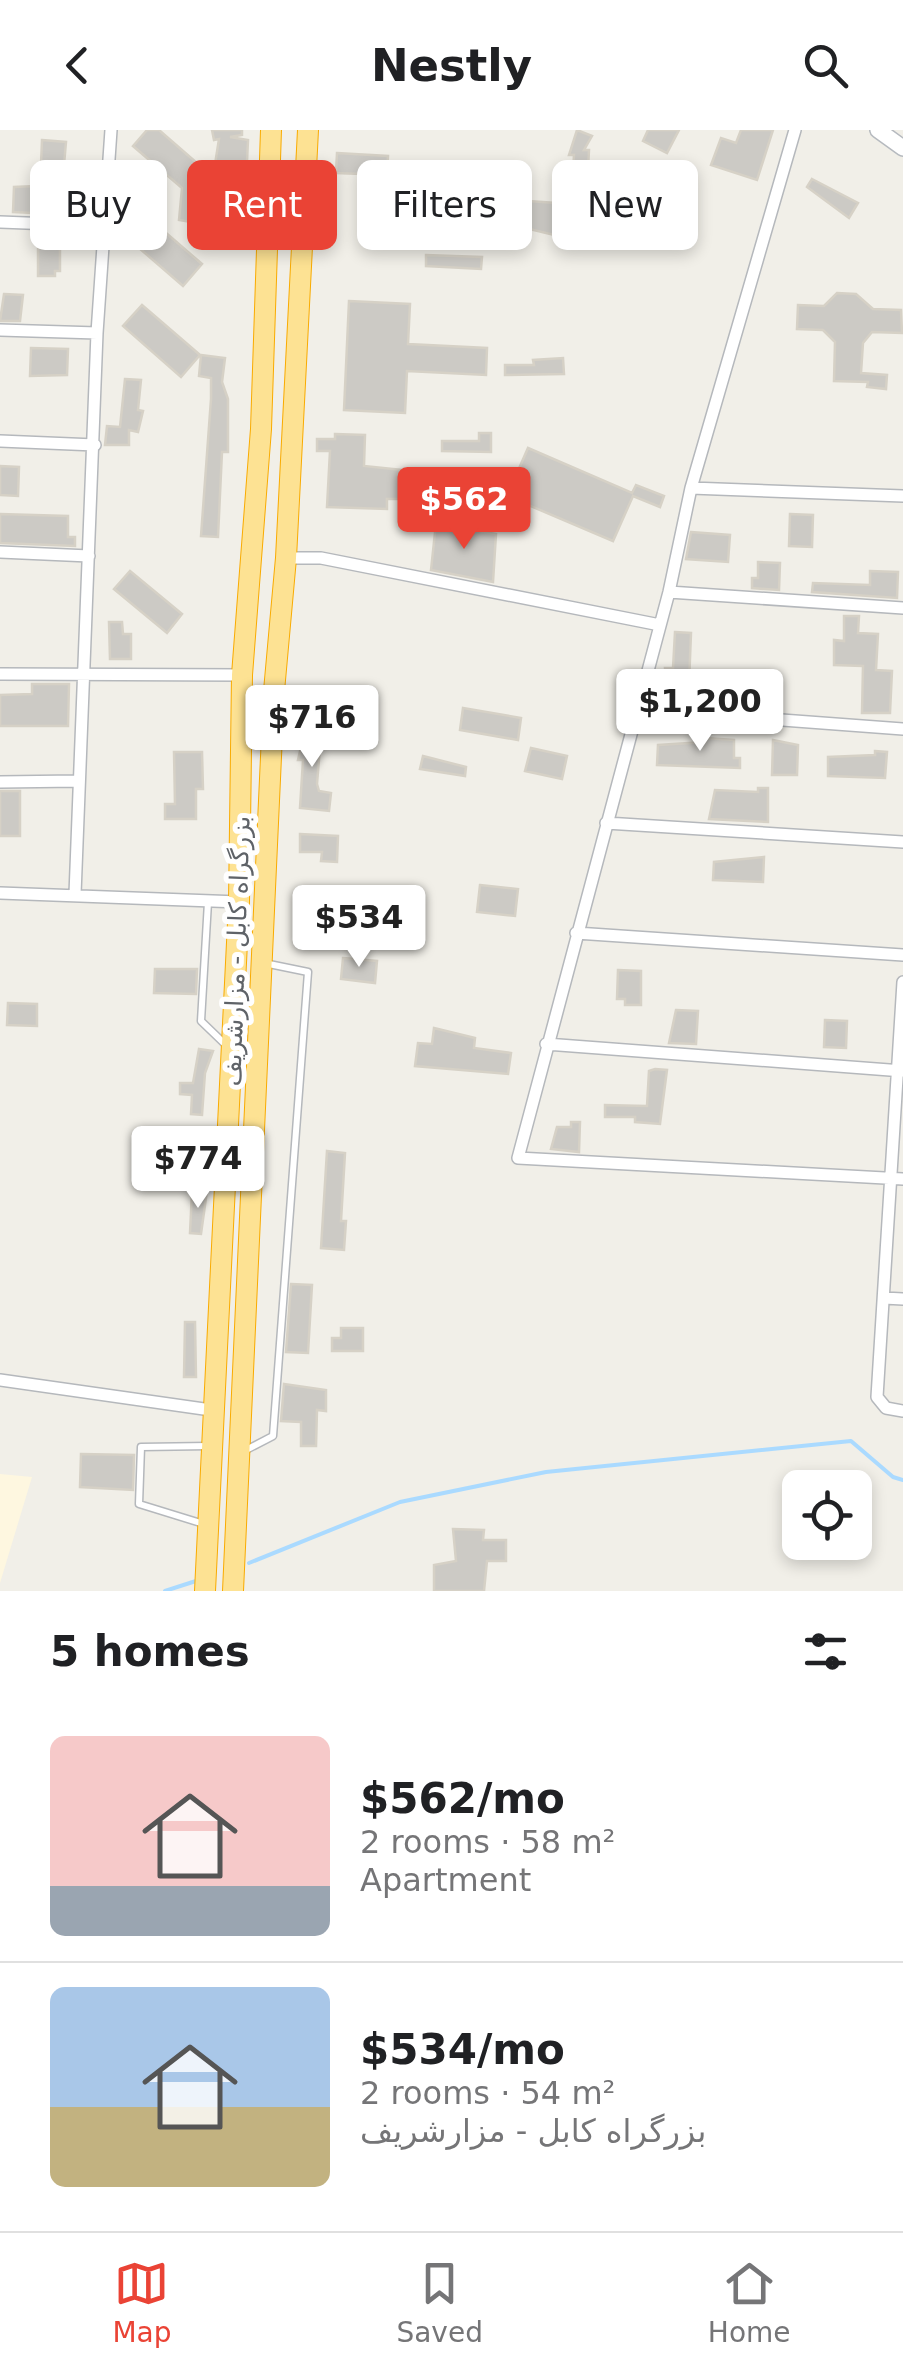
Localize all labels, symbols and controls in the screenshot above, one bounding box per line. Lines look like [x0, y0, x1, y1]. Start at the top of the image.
icon: back [50, 38, 105, 93]
icon: search [798, 38, 853, 93]
text: Nestly [371, 39, 532, 92]
chip: Buy [30, 160, 167, 250]
chip: Rent [187, 160, 337, 250]
chip: Filters [357, 160, 532, 250]
chip: New [552, 160, 698, 250]
pin: $562 [405, 467, 523, 552]
text: $562 [419, 480, 509, 518]
pin: $1,200 [619, 669, 781, 754]
text: $1,200 [638, 682, 762, 720]
pin: $716 [253, 685, 371, 770]
text: $716 [267, 698, 357, 736]
street label: بزرگراه کابل - مزارشریف [217, 815, 256, 1087]
pin: $534 [300, 885, 418, 970]
text: $534 [314, 898, 404, 936]
pin: $774 [139, 1126, 257, 1211]
text: $774 [153, 1139, 243, 1177]
map controls [782, 1470, 872, 1560]
button: locate [782, 1470, 872, 1560]
icon: filters [798, 1624, 853, 1679]
text: 5 homes [50, 1627, 250, 1676]
text: $562/mo [360, 1774, 565, 1823]
icon: home [130, 1776, 250, 1896]
text: 2 rooms · 58 m² [360, 1823, 615, 1861]
text: Apartment [360, 1861, 531, 1899]
text: $534/mo [360, 2025, 565, 2074]
icon: home [130, 2027, 250, 2147]
text: 2 rooms · 54 m² [360, 2074, 615, 2112]
text: بزرگراه کابل - مزارشریف [360, 2112, 706, 2150]
tab: Map [112, 2256, 172, 2349]
tab: Saved [396, 2256, 483, 2349]
tab: Home [708, 2256, 791, 2349]

